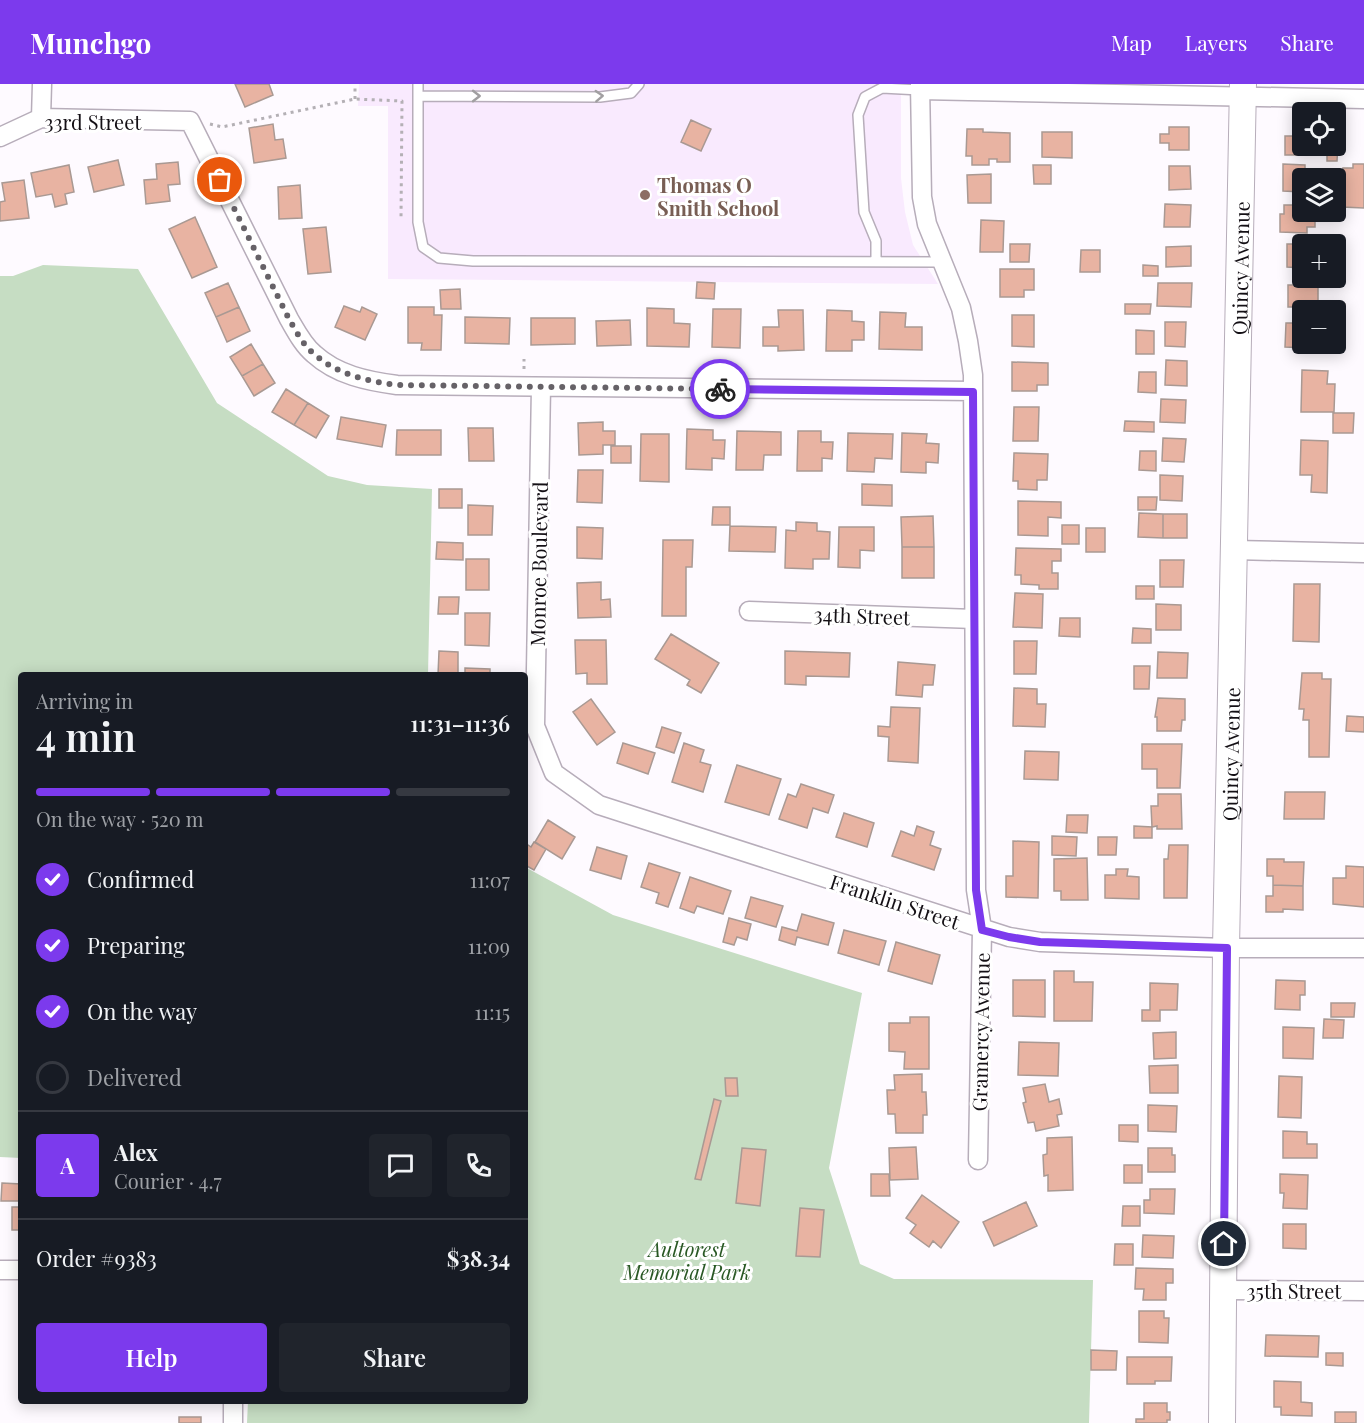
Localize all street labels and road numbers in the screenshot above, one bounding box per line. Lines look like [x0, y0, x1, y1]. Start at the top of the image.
street label: 33rd Street [45, 108, 142, 135]
street label: Quincy Avenue [1225, 201, 1254, 335]
street label: Monroe Boulevard [523, 481, 553, 647]
street label: 34th Street [813, 600, 912, 630]
street label: Quincy Avenue [1215, 687, 1245, 821]
street label: Franklin Street [827, 867, 964, 935]
street label: Gramercy Avenue [965, 952, 995, 1112]
street label: 35th Street [1247, 1277, 1342, 1304]

